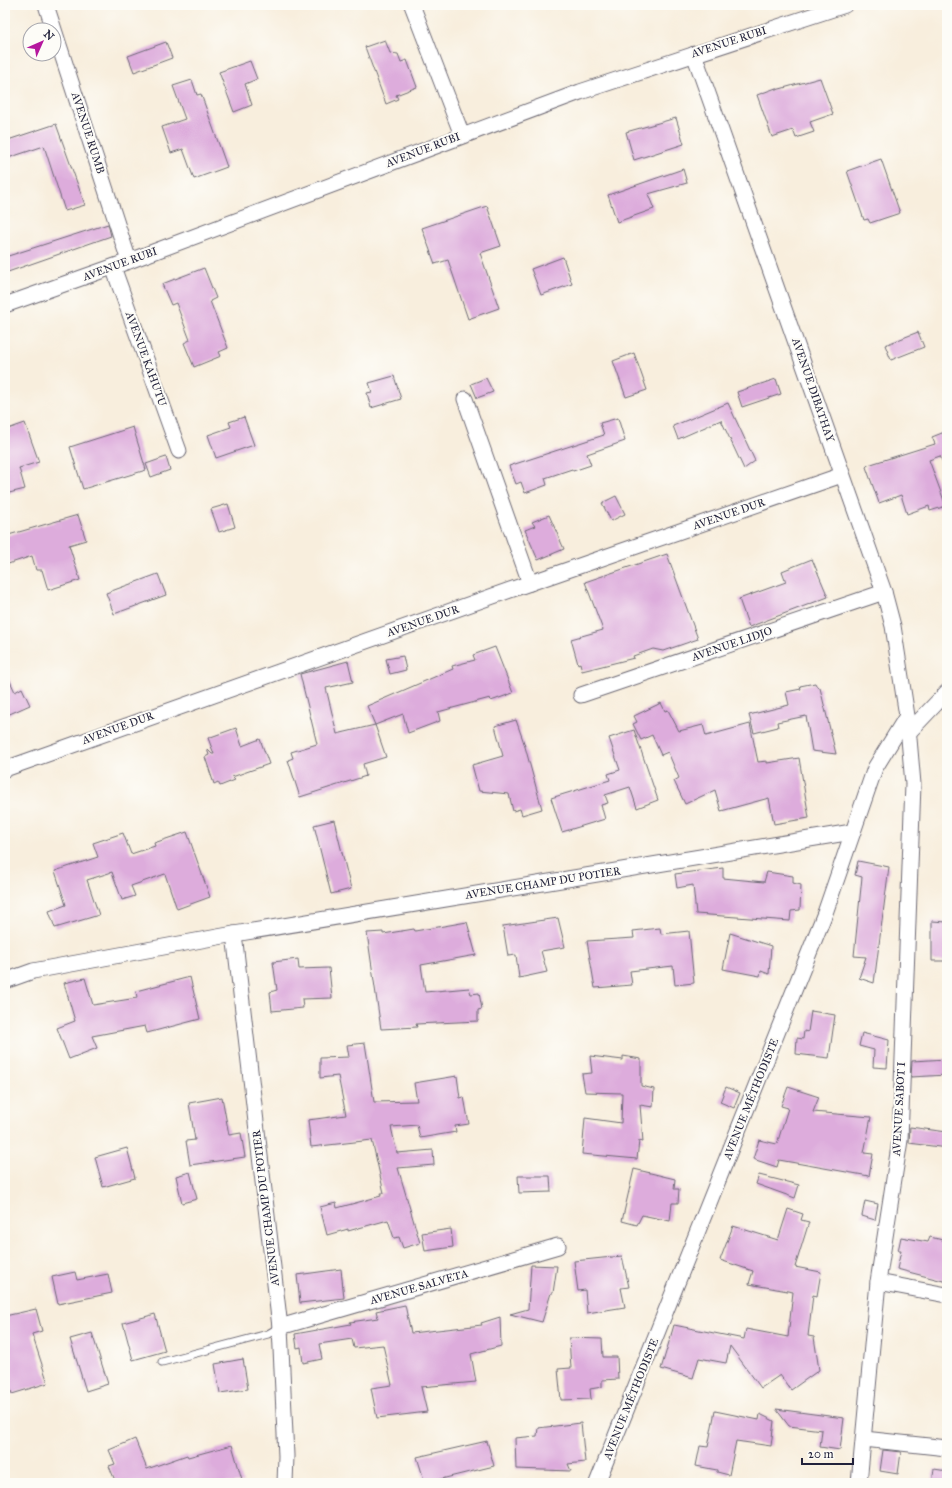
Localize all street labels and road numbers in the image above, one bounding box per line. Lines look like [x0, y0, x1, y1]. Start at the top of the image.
street label: AVENUE RUBI [689, 24, 769, 61]
street label: AVENUE RUMB [68, 90, 107, 175]
street label: AVENUE RUBI [383, 130, 462, 170]
street label: AVENUE RUBI [80, 244, 159, 284]
street label: AVENUE KAHUTU [122, 309, 169, 409]
street label: AVENUE DIBATHAY [789, 335, 837, 445]
street label: AVENUE DUR [690, 496, 767, 533]
street label: AVENUE DUR [384, 603, 461, 640]
street label: AVENUE LIDJO [689, 624, 774, 665]
street label: AVENUE DUR [79, 709, 156, 747]
street label: AVENUE CHAMP DU POTIER [463, 864, 622, 902]
street label: AVENUE MÉTHODISTE [719, 1036, 781, 1163]
street label: AVENUE SABOT I [890, 1061, 908, 1157]
street label: AVENUE CHAMP DU POTIER [250, 1129, 282, 1288]
street label: AVENUE SALVETA [367, 1267, 470, 1308]
street label: AVENUE MÉTHODISTE [599, 1336, 661, 1463]

